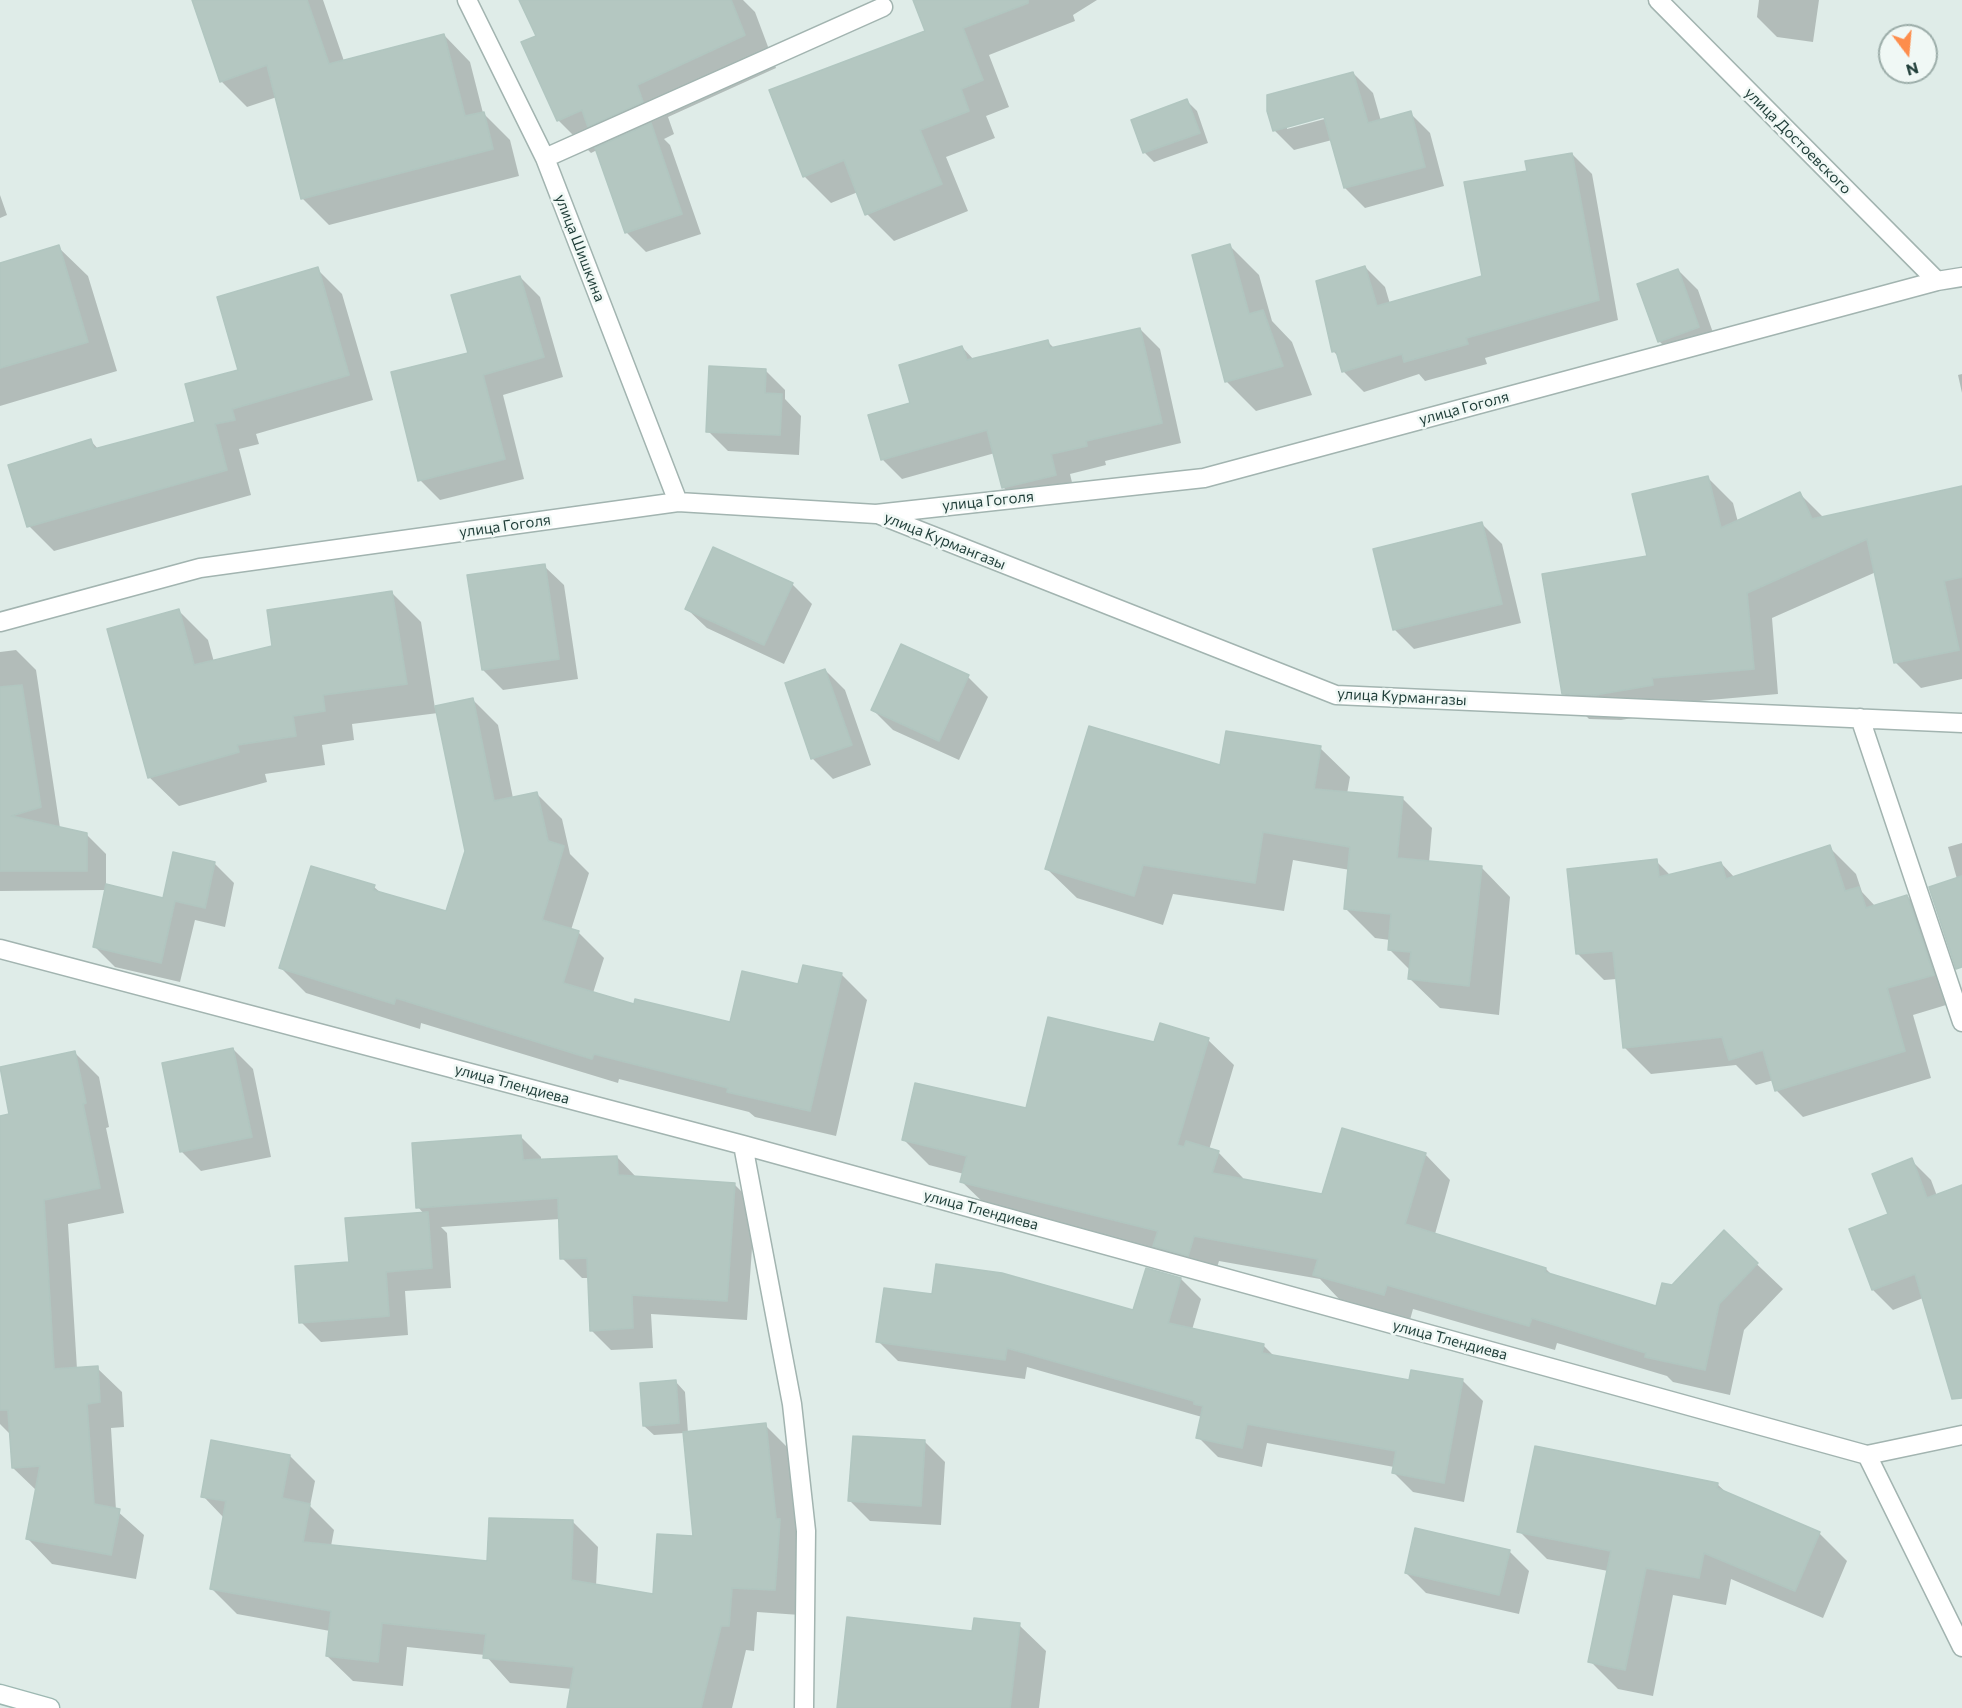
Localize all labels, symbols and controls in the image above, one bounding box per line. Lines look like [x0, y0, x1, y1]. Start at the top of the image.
north arrow [1878, 24, 1938, 84]
text: N [1904, 59, 1921, 81]
street label: улица Достоевского [1741, 84, 1855, 198]
street label: улица Шишкина [551, 192, 609, 304]
street label: улица Гоголя [1417, 387, 1511, 429]
street label: улица Гоголя [941, 487, 1035, 515]
street label: улица Курмангазы [882, 508, 1008, 574]
street label: улица Гоголя [458, 511, 552, 541]
street label: улица Курмангазы [1337, 685, 1467, 709]
street label: улица Тлендиева [453, 1060, 571, 1108]
street label: улица Тлендиева [922, 1186, 1040, 1234]
street label: улица Тлендиева [1391, 1316, 1509, 1364]

